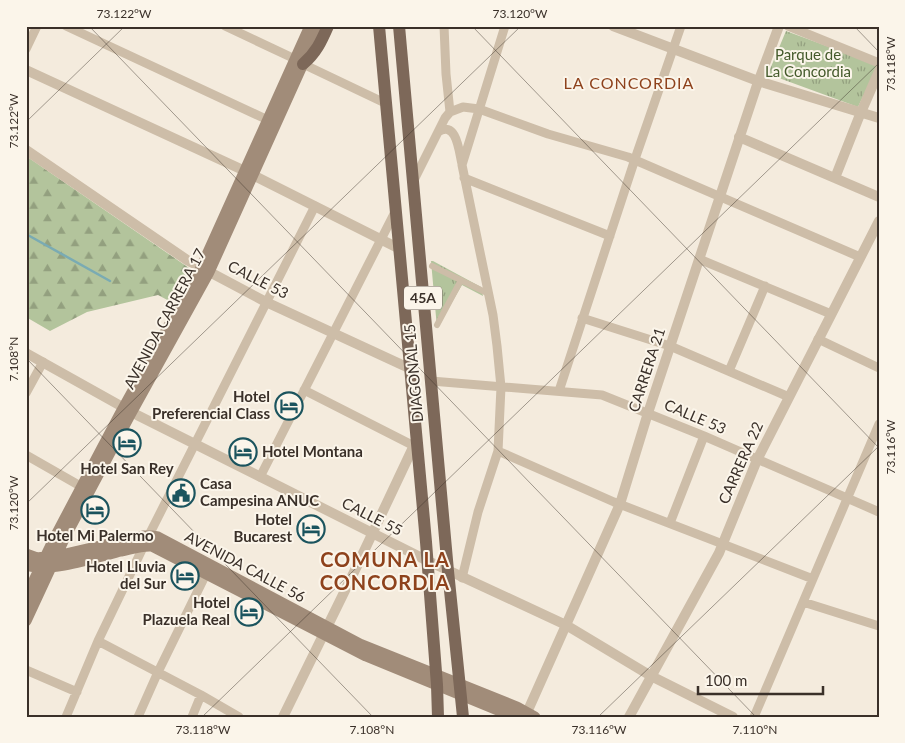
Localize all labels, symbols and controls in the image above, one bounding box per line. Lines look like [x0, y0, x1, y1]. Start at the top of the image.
text: 73.122°W [96, 6, 152, 21]
text: 73.120°W [492, 6, 548, 21]
text: 73.118°W [883, 36, 898, 92]
park label: Parque de La Concordia [765, 45, 851, 80]
district label: LA CONCORDIA [564, 73, 694, 92]
text: 73.122°W [6, 93, 21, 149]
street label: AVENIDA CARRERA 17 [119, 245, 209, 392]
street label: CALLE 53 [225, 256, 292, 302]
road number: 45A [404, 286, 442, 310]
street label: DIAGONAL 15 [400, 323, 426, 423]
street label: CARRERA 21 [624, 325, 668, 414]
text: 7.108°N [6, 337, 21, 381]
place label: Hotel Preferencial Class [152, 387, 270, 422]
hotel icon: Hotel Preferencial Class [274, 391, 304, 421]
street label: CALLE 53 [662, 395, 729, 437]
street label: CARRERA 22 [714, 419, 766, 506]
text: 73.116°W [883, 419, 898, 475]
hotel icon: Hotel San Rey [112, 428, 142, 458]
hotel icon: Hotel Montana [228, 437, 258, 467]
place label: Hotel Montana [262, 442, 363, 460]
place label: Hotel San Rey [80, 459, 174, 477]
place label: Casa Campesina ANUC [200, 474, 319, 509]
text: 73.120°W [6, 475, 21, 531]
public building icon: Casa Campesina ANUC [166, 478, 196, 508]
street label: CALLE 55 [339, 493, 406, 539]
hotel icon: Hotel Mi Palermo [80, 495, 110, 525]
place label: Hotel Bucarest [233, 510, 292, 545]
hotel icon: Hotel Bucarest [296, 514, 326, 544]
place label: Hotel Mi Palermo [36, 526, 154, 544]
street label: AVENIDA CALLE 56 [182, 527, 309, 606]
district label: COMUNA LA CONCORDIA [320, 547, 450, 594]
place label: Hotel Lluvia del Sur [86, 557, 166, 592]
hotel icon: Hotel Lluvia del Sur [170, 561, 200, 591]
place label: Hotel Plazuela Real [143, 593, 230, 628]
hotel icon: Hotel Plazuela Real [234, 597, 264, 627]
scale bar [698, 663, 822, 695]
text: 100 m [705, 671, 747, 689]
text: 73.118°W [175, 722, 231, 737]
text: 7.108°N [350, 722, 394, 737]
text: 73.116°W [571, 722, 627, 737]
text: 7.110°N [733, 722, 777, 737]

